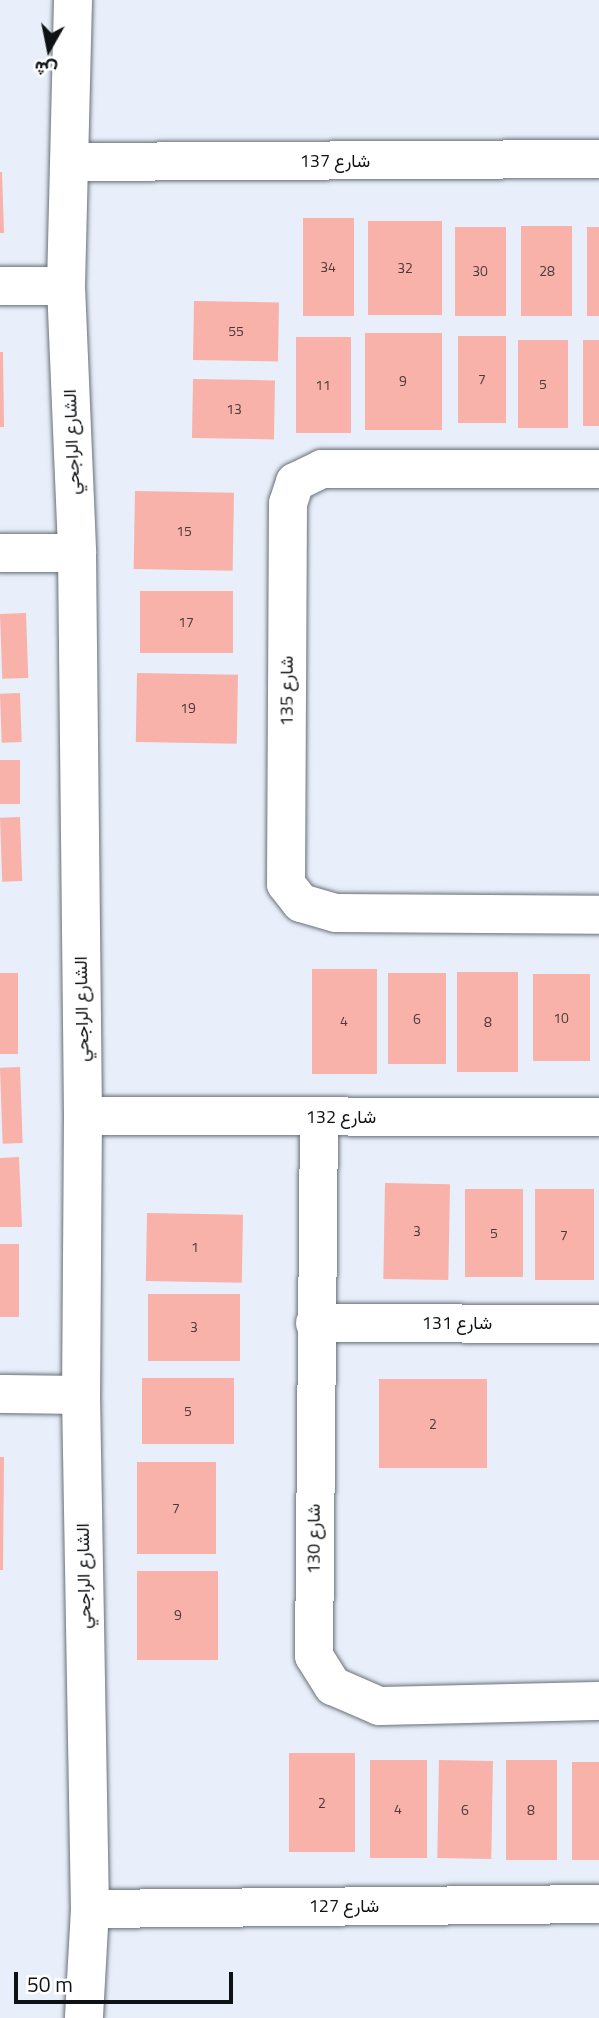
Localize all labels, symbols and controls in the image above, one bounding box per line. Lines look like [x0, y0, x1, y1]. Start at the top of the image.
north arrow [14, 14, 84, 84]
text: ش [32, 54, 59, 86]
street label: شارع 137 [300, 150, 370, 172]
house number: 34 [320, 259, 336, 275]
house number: 32 [397, 260, 413, 276]
house number: 30 [472, 263, 488, 279]
house number: 28 [539, 263, 555, 279]
house number: 55 [228, 323, 244, 339]
house number: 7 [478, 371, 486, 387]
house number: 9 [399, 373, 407, 389]
house number: 5 [539, 376, 547, 392]
house number: 11 [315, 377, 331, 393]
street label: الشارع الراجحي [59, 389, 85, 495]
house number: 13 [226, 401, 242, 417]
house number: 15 [176, 523, 192, 539]
house number: 17 [178, 614, 194, 630]
street label: شارع 135 [276, 656, 298, 726]
house number: 19 [180, 700, 196, 716]
street label: الشارع الراجحي [70, 956, 94, 1062]
house number: 10 [553, 1010, 569, 1026]
house number: 6 [413, 1011, 421, 1027]
house number: 4 [340, 1013, 348, 1029]
house number: 8 [484, 1014, 492, 1030]
street label: شارع 132 [306, 1106, 376, 1128]
house number: 3 [413, 1223, 421, 1239]
house number: 5 [490, 1225, 498, 1241]
house number: 7 [560, 1227, 568, 1243]
house number: 1 [191, 1239, 199, 1255]
street label: شارع 131 [422, 1312, 492, 1334]
house number: 3 [190, 1319, 198, 1335]
house number: 5 [184, 1403, 192, 1419]
house number: 2 [429, 1416, 437, 1432]
house number: 7 [172, 1500, 180, 1516]
street label: شارع 130 [303, 1504, 325, 1574]
street label: الشارع الراجحي [72, 1523, 96, 1629]
house number: 9 [174, 1607, 182, 1623]
house number: 2 [318, 1795, 326, 1811]
house number: 4 [394, 1801, 402, 1817]
house number: 6 [461, 1802, 469, 1818]
house number: 8 [527, 1802, 535, 1818]
street label: شارع 127 [309, 1895, 379, 1917]
scale bar [18, 1958, 236, 2002]
text: 50 m [27, 1968, 73, 2000]

